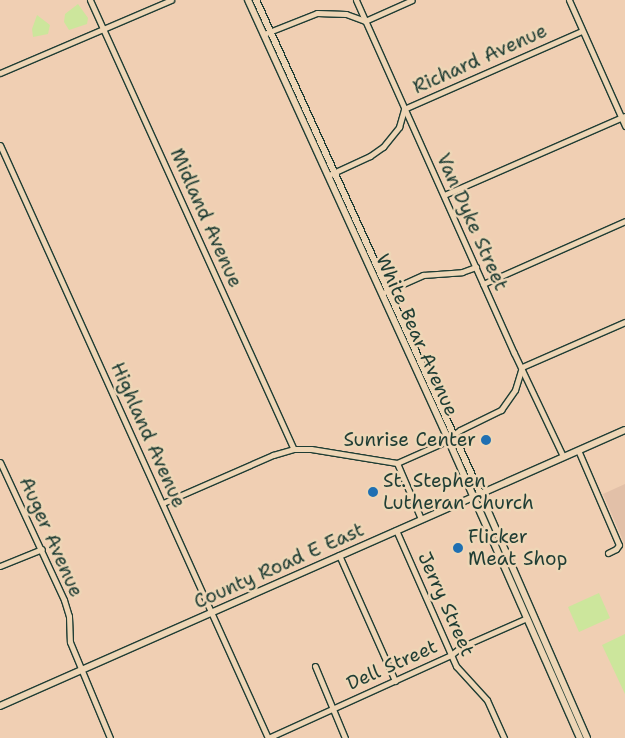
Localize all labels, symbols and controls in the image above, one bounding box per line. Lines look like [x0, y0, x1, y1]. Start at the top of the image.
street label: Richard Avenue [409, 19, 551, 99]
street label: Midland Avenue [165, 145, 247, 291]
street label: Van Dyke Street [432, 150, 512, 294]
street label: White Bear Avenue [371, 250, 463, 420]
street label: Highland Avenue [106, 359, 190, 511]
place label: Sunrise Center [343, 429, 476, 451]
marker: Sunrise Center [480, 434, 492, 446]
place label: St. Stephen Lutheran Church [383, 470, 534, 514]
street label: Auger Avenue [14, 473, 88, 601]
marker: St. Stephen Lutheran Church [367, 486, 379, 498]
street label: County Road E East [191, 518, 367, 614]
place label: Flicker Meat Shop [468, 526, 567, 570]
marker: Flicker Meat Shop [452, 542, 464, 554]
street label: Jerry Street [413, 548, 479, 660]
street label: Dell Street [343, 635, 441, 695]

